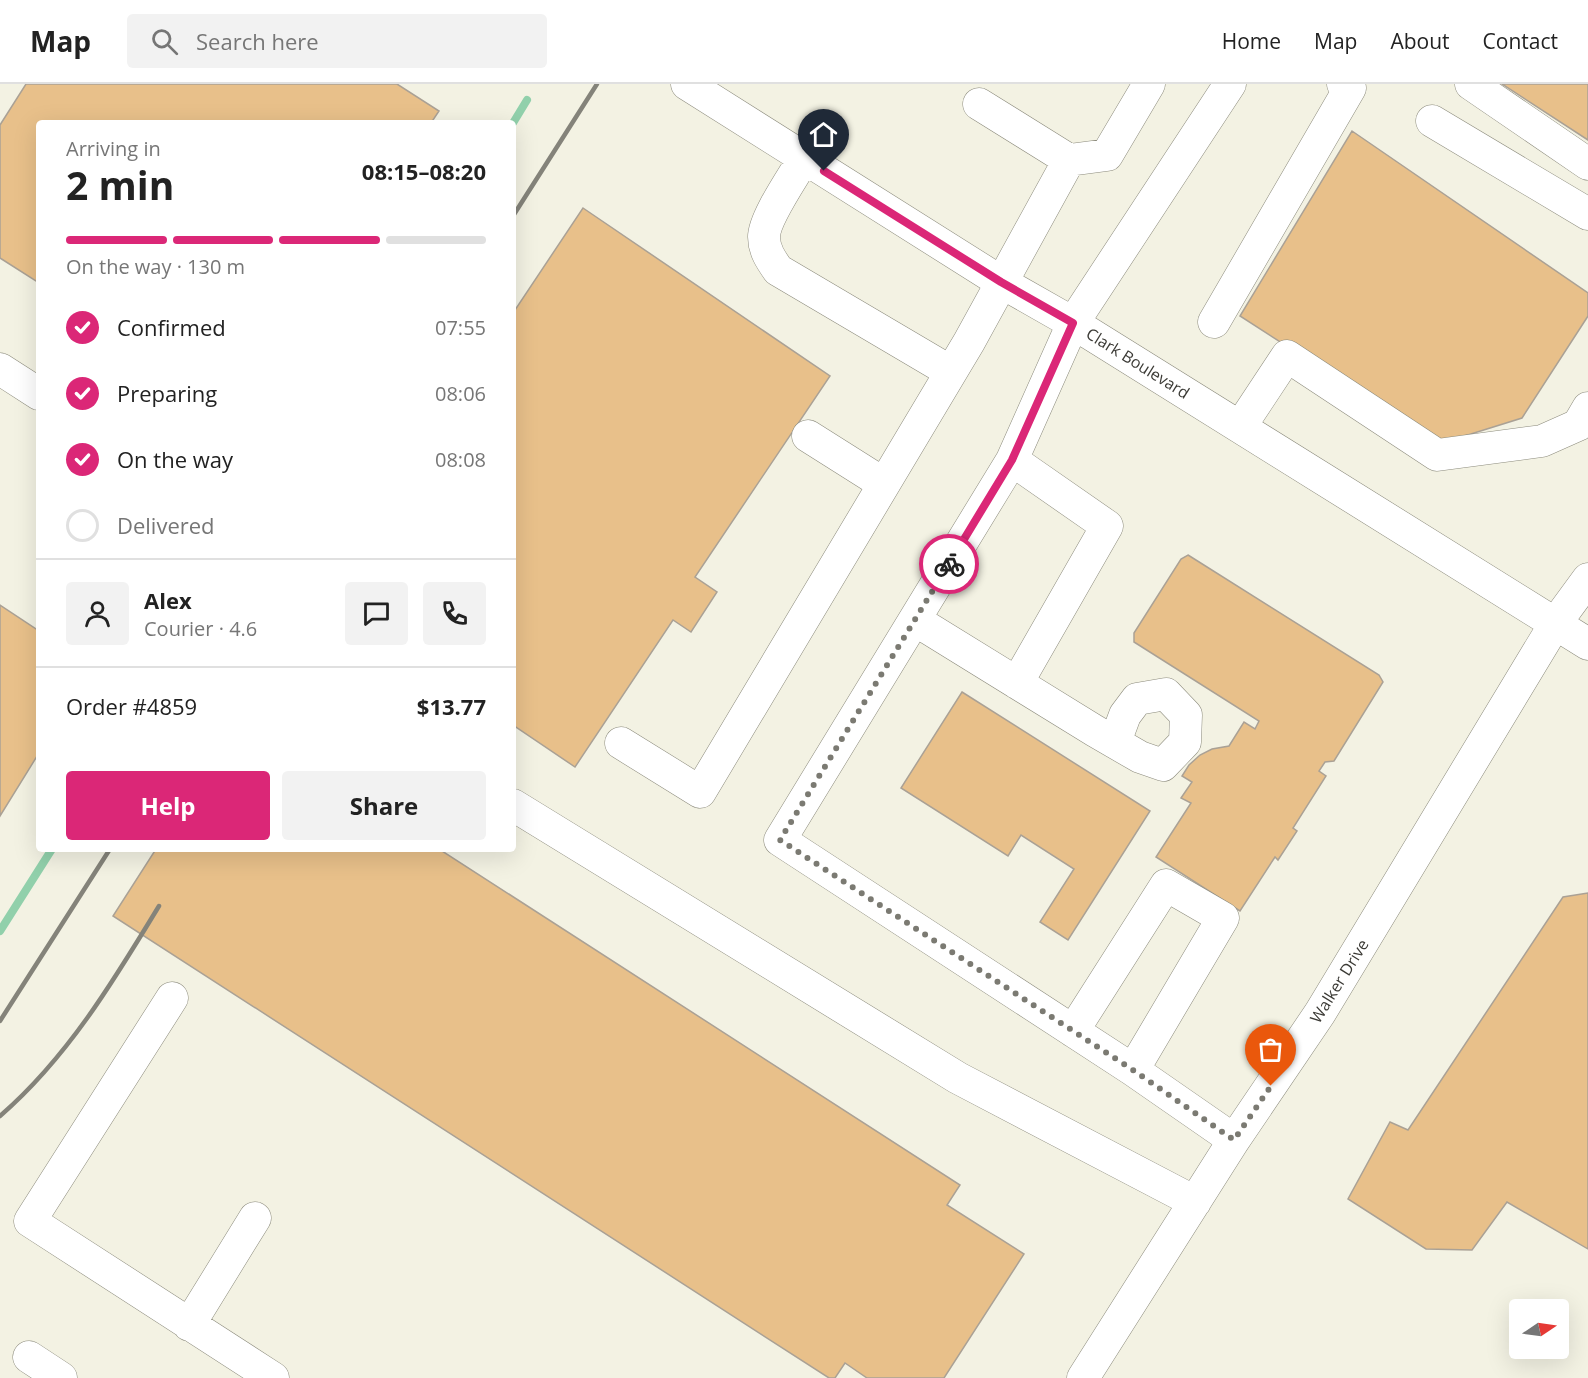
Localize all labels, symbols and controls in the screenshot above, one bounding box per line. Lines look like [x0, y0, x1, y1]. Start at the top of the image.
search box [127, 14, 547, 68]
text: Map [30, 22, 91, 60]
icon: search [148, 25, 181, 58]
text: Search here [196, 26, 319, 56]
text: Home [1222, 27, 1281, 55]
text: Map [1314, 27, 1357, 55]
text: About [1390, 27, 1450, 55]
text: Contact [1483, 27, 1558, 55]
pin [798, 109, 849, 171]
icon: home [807, 118, 840, 151]
text: Arriving in [66, 135, 161, 162]
text: 08:15–08:20 [362, 156, 486, 186]
text: 2 min [66, 158, 174, 211]
text: On the way · 130 m [66, 253, 245, 280]
icon: check [66, 311, 99, 344]
text: Confirmed [117, 312, 226, 342]
text: 07:55 [435, 314, 486, 341]
street label: Clark Boulevard [1082, 322, 1194, 404]
icon: check [66, 377, 99, 410]
text: Preparing [117, 378, 217, 408]
text: 08:06 [435, 380, 486, 407]
icon: check [66, 443, 99, 476]
text: On the way [117, 444, 233, 474]
text: 08:08 [435, 446, 486, 473]
text: Delivered [117, 510, 215, 540]
courier [919, 534, 979, 594]
icon: bike [933, 548, 966, 581]
button: person [66, 582, 129, 645]
button: chat [345, 582, 408, 645]
button: phone [423, 582, 486, 645]
text: Alex [144, 585, 192, 615]
text: Courier · 4.6 [144, 615, 257, 642]
text: Order #4859 [66, 691, 197, 721]
text: $13.77 [417, 691, 486, 721]
button: Help [66, 771, 270, 840]
button: Share [282, 771, 486, 840]
street label: Walker Drive [1305, 935, 1373, 1027]
pin [1245, 1024, 1296, 1086]
icon: bag [1254, 1033, 1287, 1066]
north arrow [1509, 1299, 1569, 1359]
map controls [1509, 1299, 1569, 1359]

